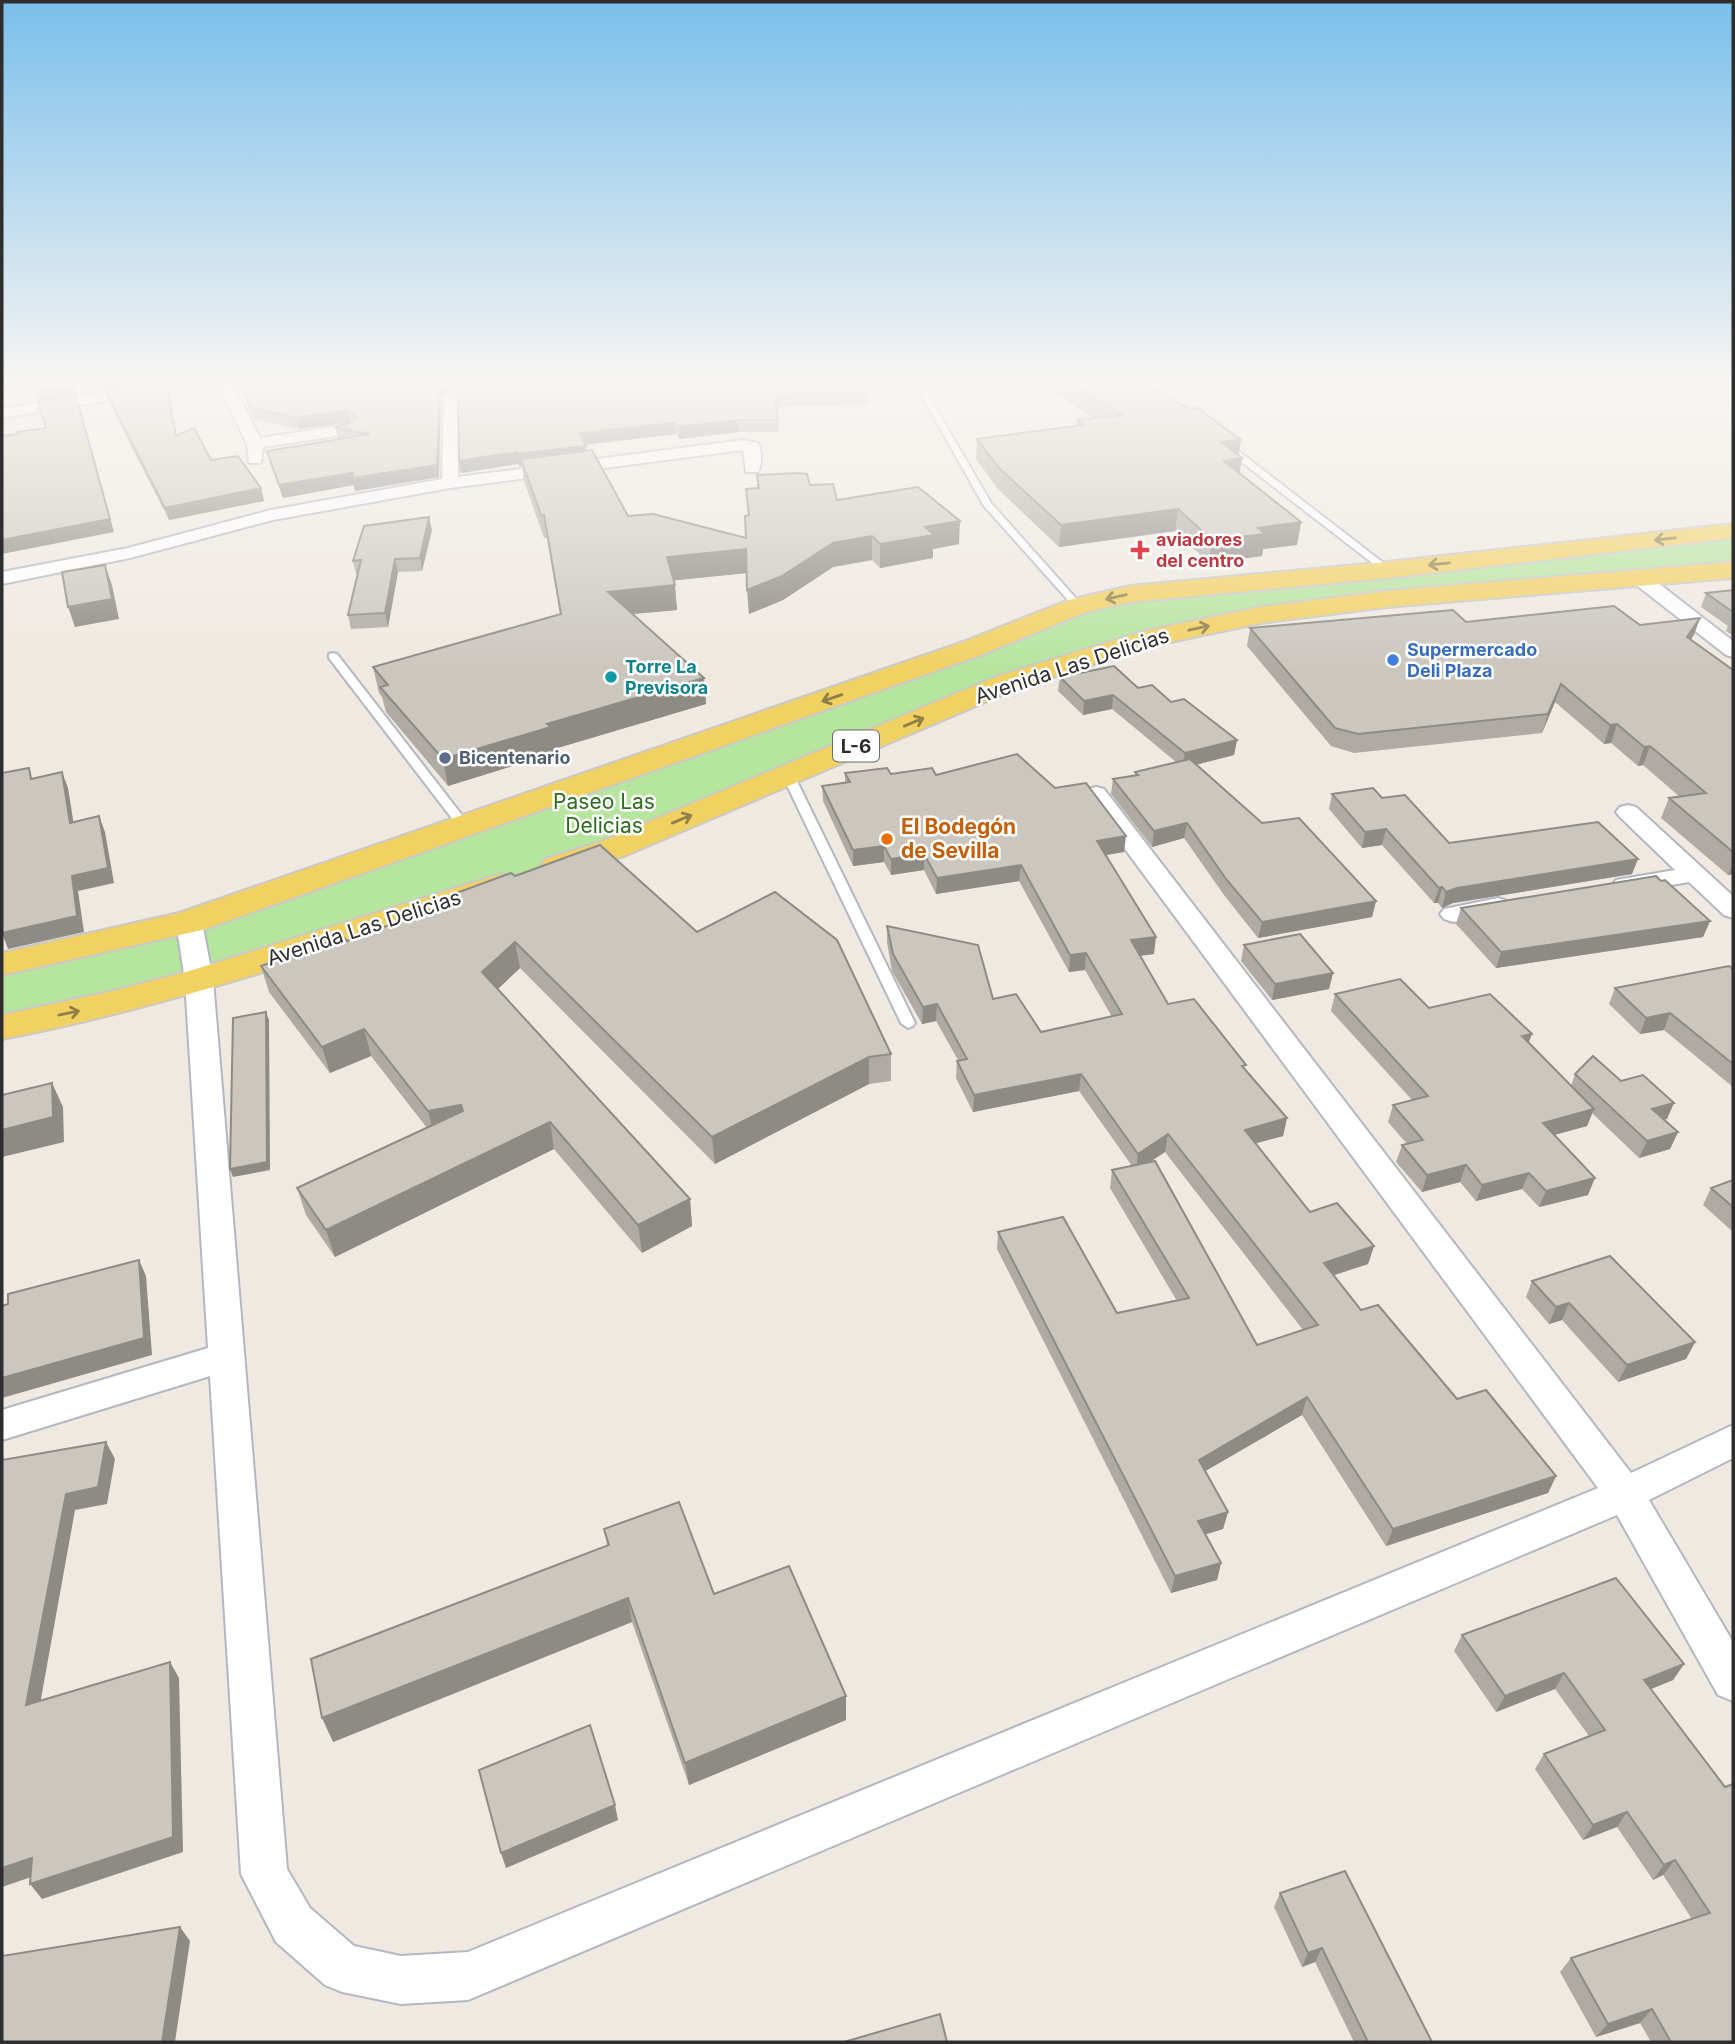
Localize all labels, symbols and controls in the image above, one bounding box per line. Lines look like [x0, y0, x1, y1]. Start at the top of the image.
place label: aviadores del centro [1156, 529, 1244, 571]
one-way arrow [1655, 533, 1677, 546]
marker: aviadores del centro [1130, 540, 1150, 560]
one-way arrow [1429, 558, 1451, 571]
one-way arrow [1105, 591, 1128, 604]
one-way arrow [1187, 620, 1210, 634]
street label: Avenida Las Delicias [971, 622, 1172, 709]
place label: Supermercado Deli Plaza [1407, 639, 1537, 681]
marker: Supermercado Deli Plaza [1385, 652, 1401, 668]
place label: Torre La Previsora [625, 656, 708, 698]
marker: Torre La Previsora [603, 669, 619, 685]
one-way arrow [822, 693, 844, 705]
one-way arrow [903, 714, 925, 727]
road number: L-6 [833, 730, 879, 762]
place label: Bicentenario [459, 747, 570, 768]
marker: Bicentenario [437, 750, 453, 766]
park label: Paseo Las Delicias [553, 789, 655, 838]
one-way arrow [671, 812, 692, 825]
place label: El Bodegón de Sevilla [901, 814, 1016, 863]
marker: El Bodegón de Sevilla [879, 831, 895, 847]
street label: Avenida Las Delicias [263, 884, 464, 971]
one-way arrow [57, 1006, 80, 1020]

